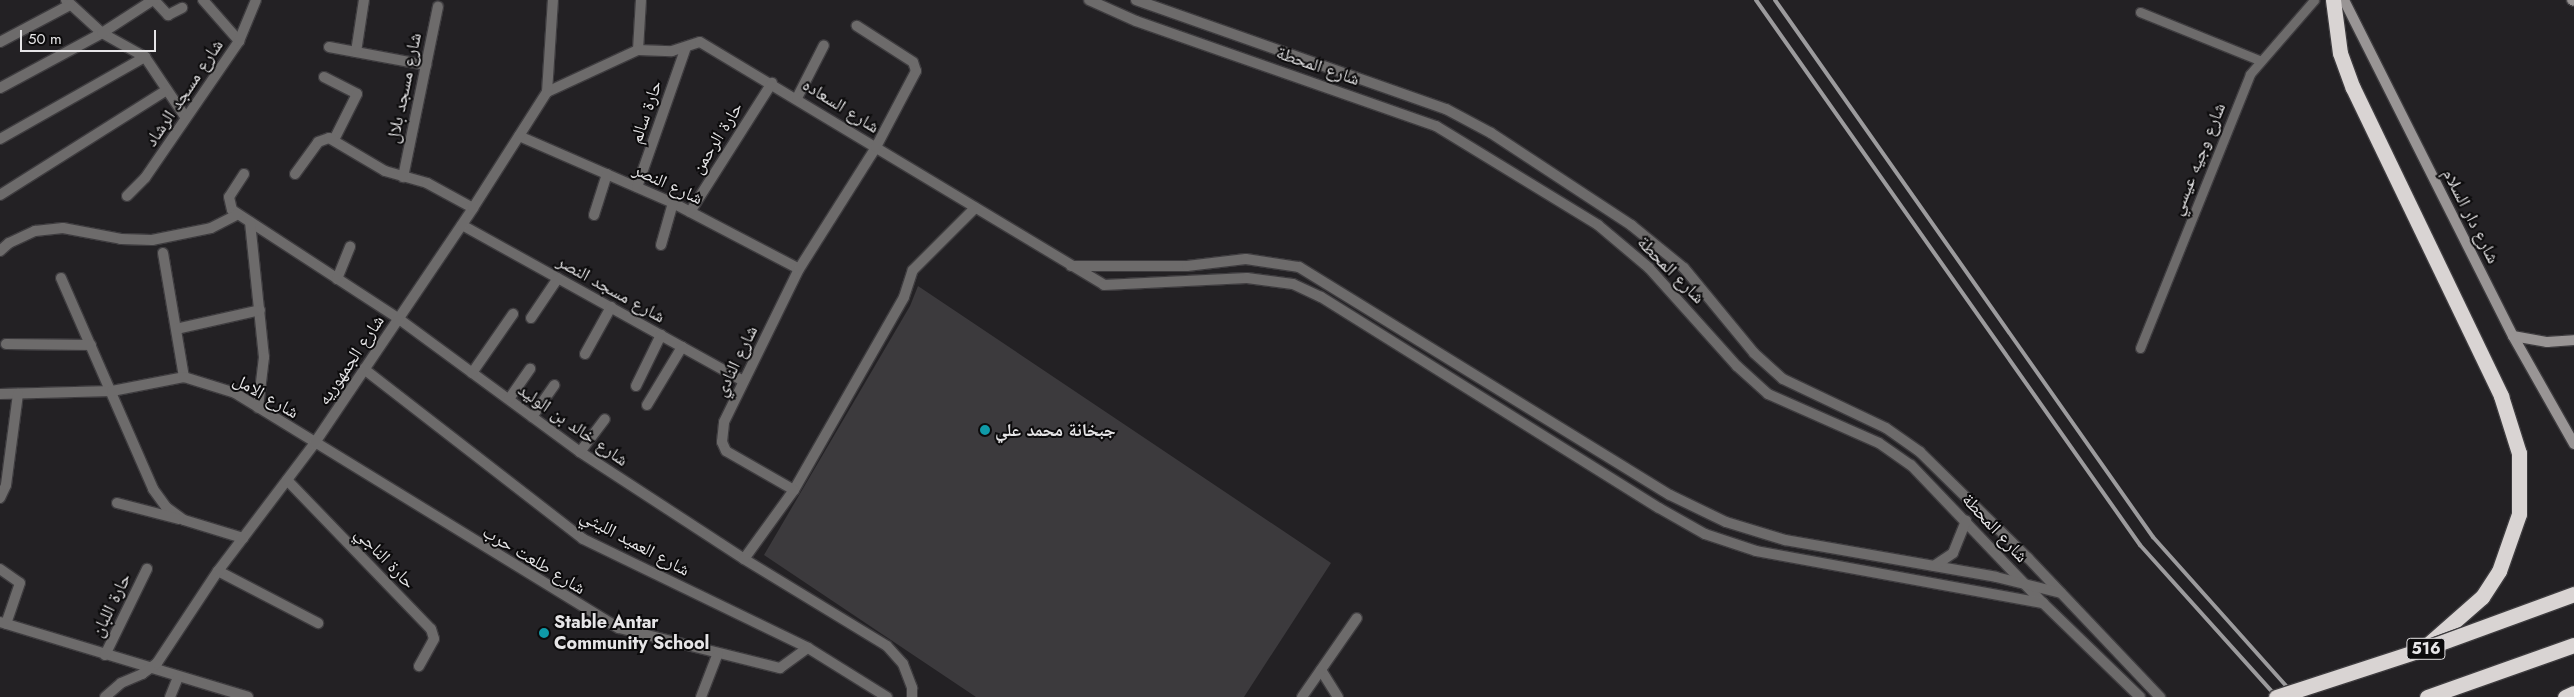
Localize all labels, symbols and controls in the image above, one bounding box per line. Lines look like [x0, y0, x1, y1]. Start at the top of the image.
scale bar [22, 20, 159, 52]
text: 50 m [28, 28, 62, 50]
street label: شارع مسجد بلال [382, 31, 426, 145]
street label: شارع مسجد الرشاد [140, 35, 228, 151]
street label: شارع المحطة [1274, 42, 1362, 90]
street label: شارع السعاده [799, 74, 883, 138]
street label: حارة سالم [625, 78, 667, 146]
street label: حارة الرحمن [687, 98, 747, 178]
street label: شارع وجيه عيسي [2166, 100, 2230, 218]
street label: شارع النصر [630, 159, 706, 209]
street label: شارع دار السلام [2438, 165, 2504, 267]
street label: شارع المحطة [1633, 232, 1709, 308]
street label: شارع مسجد النصر [553, 250, 669, 328]
street label: شارع الجمهوريه [313, 311, 389, 409]
street label: شارع النادي [710, 322, 762, 400]
street label: شارع الامل [229, 369, 303, 423]
street label: شارع خالد بن الوليد [514, 379, 632, 471]
place label: جبخانة محمد علي [995, 419, 1116, 441]
marker: جبخانة محمد علي [979, 424, 991, 436]
street label: شارع المحطة [1958, 489, 2032, 567]
street label: شارع العميد الليثي [577, 505, 693, 581]
street label: شارع طلعت حرب [479, 521, 589, 599]
street label: حارة الناجي [350, 523, 420, 593]
street label: حارة اللبان [86, 569, 136, 641]
place label: Stable Antar Community School [554, 612, 709, 654]
marker: Stable Antar Community School [538, 627, 550, 639]
road number: 516 [2406, 636, 2446, 662]

